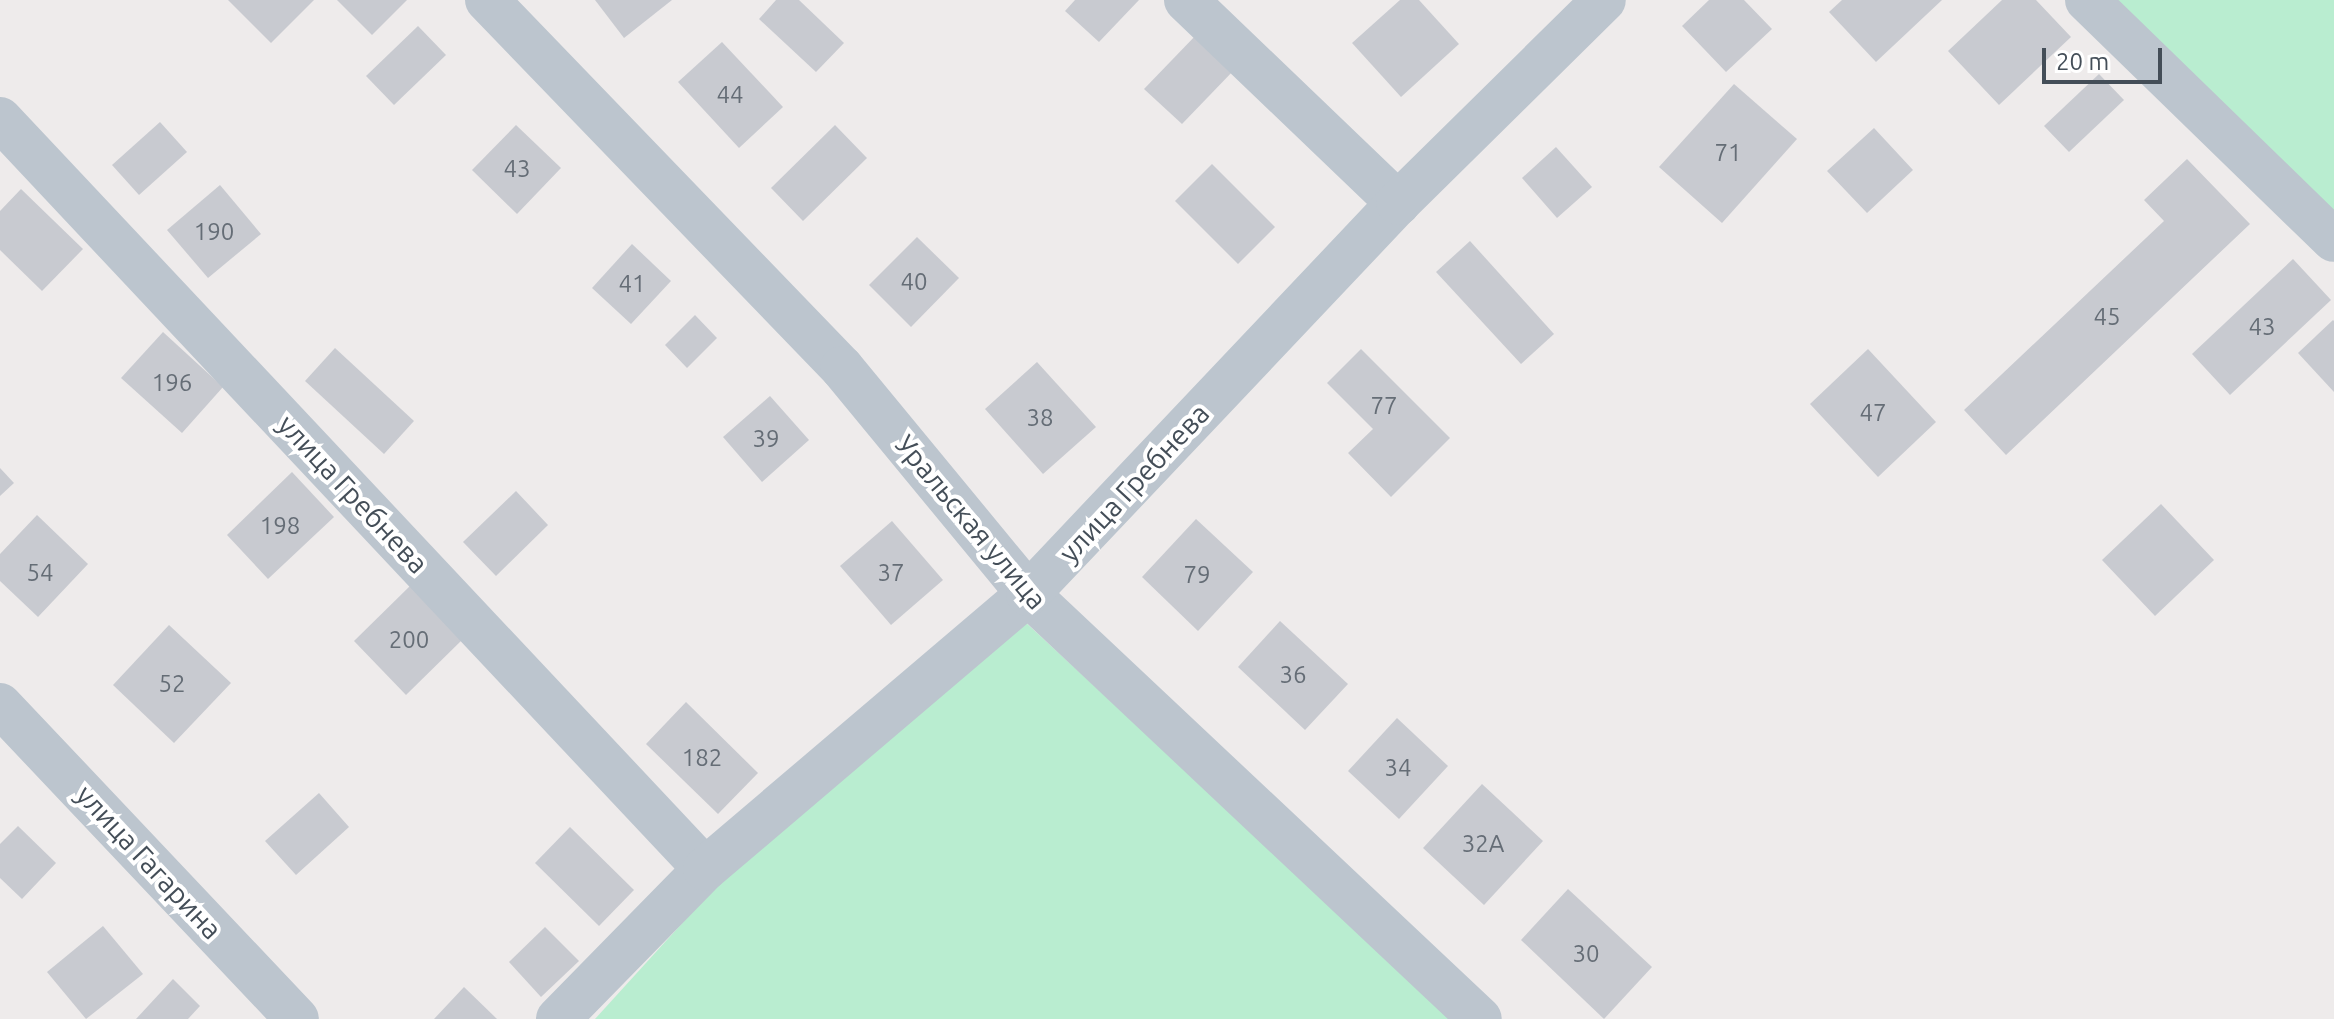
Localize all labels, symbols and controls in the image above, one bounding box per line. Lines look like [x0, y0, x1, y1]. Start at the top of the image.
scale bar [2046, 32, 2166, 82]
text: 20 m [2056, 48, 2109, 75]
house number: 44 [716, 81, 744, 109]
house number: 71 [1714, 139, 1742, 167]
house number: 43 [503, 155, 531, 183]
house number: 190 [194, 218, 234, 246]
house number: 40 [900, 268, 928, 296]
house number: 41 [618, 270, 646, 298]
house number: 45 [2093, 303, 2121, 331]
house number: 43 [2248, 313, 2276, 341]
house number: 196 [152, 369, 192, 397]
house number: 77 [1370, 392, 1398, 420]
street label: улица Гребнева [1052, 397, 1216, 569]
house number: 47 [1859, 399, 1887, 427]
house number: 38 [1026, 404, 1054, 432]
street label: улица Гребнева [271, 408, 435, 580]
house number: 39 [752, 425, 780, 453]
street label: Уральская улица [888, 428, 1054, 616]
house number: 198 [260, 512, 300, 540]
house number: 54 [26, 559, 54, 587]
house number: 37 [877, 559, 905, 587]
house number: 79 [1183, 561, 1211, 589]
house number: 200 [389, 626, 429, 654]
house number: 36 [1279, 661, 1307, 689]
house number: 52 [158, 670, 186, 698]
house number: 182 [682, 744, 722, 772]
house number: 34 [1384, 754, 1412, 782]
street label: улица Гагарина [69, 778, 229, 946]
house number: 32А [1462, 830, 1504, 858]
house number: 30 [1572, 940, 1600, 968]

